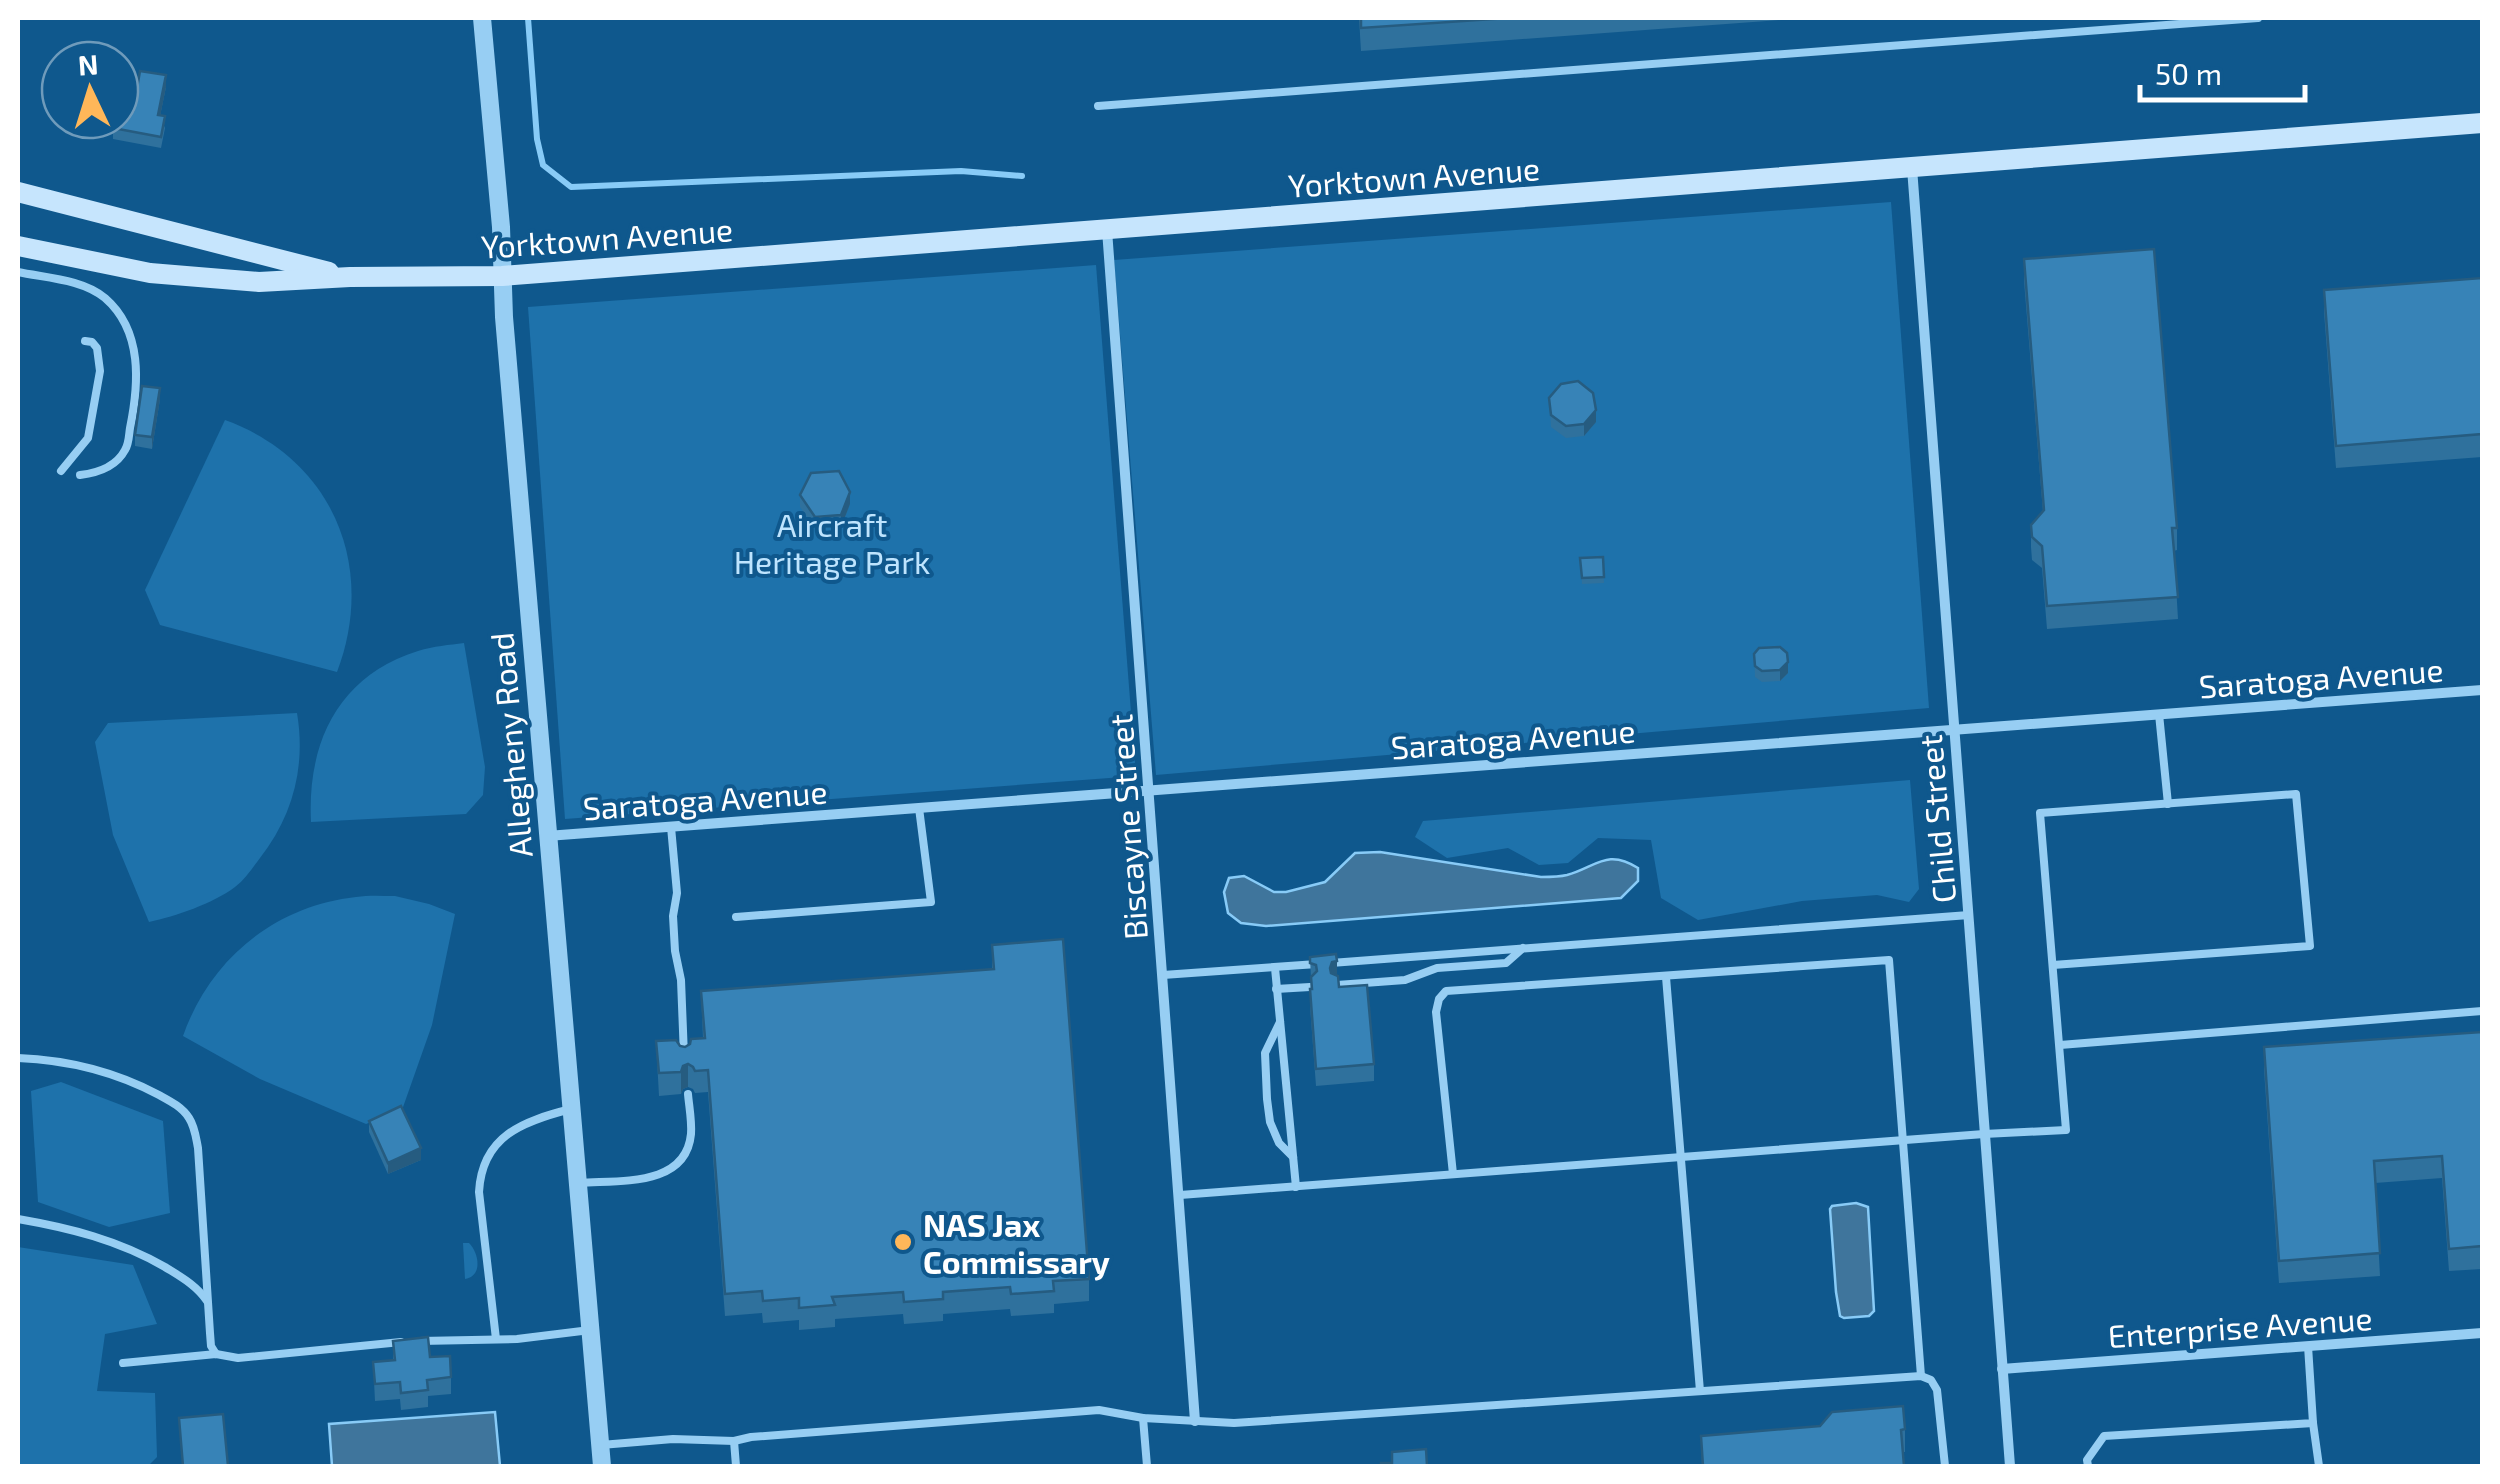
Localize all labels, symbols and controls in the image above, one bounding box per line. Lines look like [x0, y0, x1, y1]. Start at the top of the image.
north arrow [40, 40, 140, 140]
scale bar [2140, 40, 2305, 102]
text: N [77, 46, 99, 82]
text: 50 m [2155, 55, 2222, 91]
street label: Yorktown Avenue [1287, 148, 1541, 204]
street label: Yorktown Avenue [480, 209, 734, 265]
park label: Aircraft Heritage Park [734, 505, 930, 580]
street label: Allegheny Road [481, 631, 539, 859]
street label: Saratoga Avenue [2197, 649, 2445, 705]
street label: Saratoga Avenue [1389, 710, 1637, 766]
street label: Biscayne Street [1100, 713, 1154, 941]
street label: Child Street [1910, 733, 1962, 905]
street label: Saratoga Avenue [581, 771, 829, 827]
place label: NAS Jax Commissary [923, 1205, 1110, 1281]
marker: NAS Jax Commissary [892, 1231, 914, 1253]
street label: Enterprise Avenue [2106, 1298, 2374, 1354]

